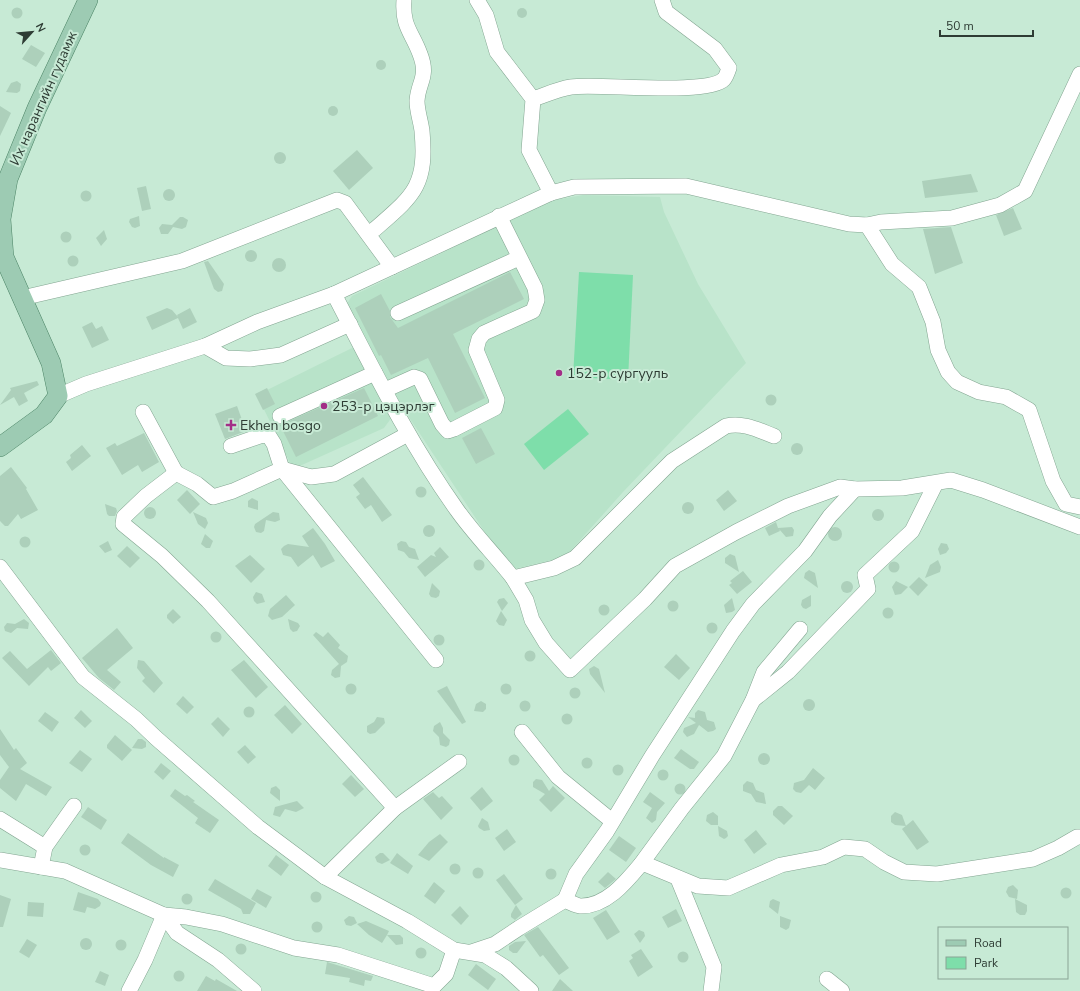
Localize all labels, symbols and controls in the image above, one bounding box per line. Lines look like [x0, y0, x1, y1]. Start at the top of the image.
north arrow [12, 12, 52, 52]
scale bar [940, 12, 1033, 38]
text: 50 m [946, 18, 974, 34]
text: N [32, 21, 49, 35]
street label: Их нарангийн гудамж [5, 28, 82, 168]
place label: 152-р сургууль [567, 364, 668, 383]
marker: 152-р сургууль [554, 368, 564, 378]
place label: 253-р цэцэрлэг [332, 397, 435, 416]
marker: 253-р цэцэрлэг [319, 401, 329, 411]
place label: Ekhen bosgo [240, 416, 321, 435]
marker: Ekhen bosgo [225, 419, 237, 431]
legend [938, 927, 1068, 979]
text: Road [974, 935, 1002, 951]
text: Park [974, 955, 999, 971]

